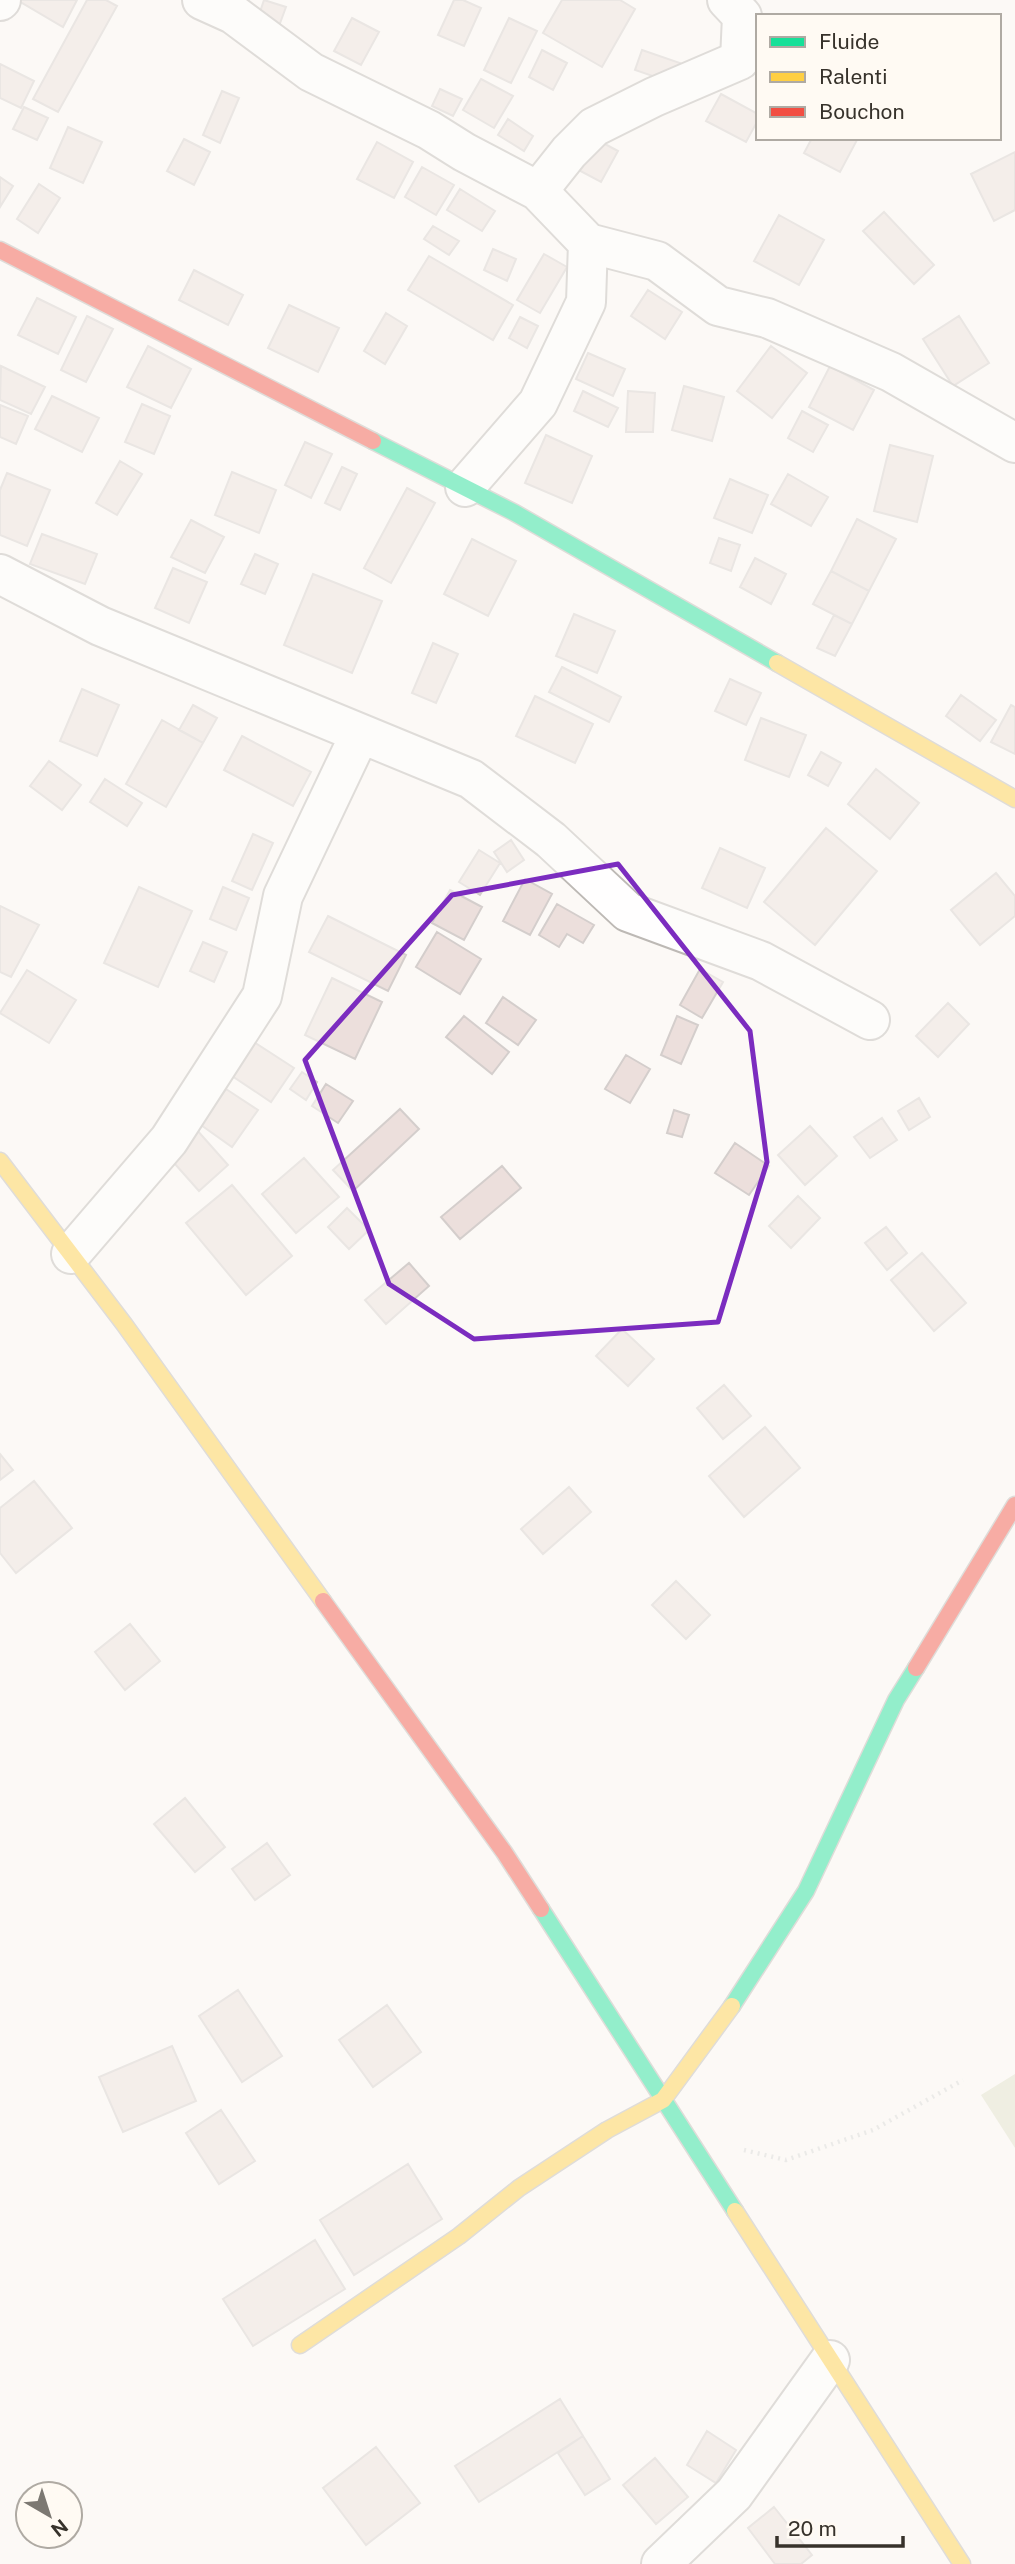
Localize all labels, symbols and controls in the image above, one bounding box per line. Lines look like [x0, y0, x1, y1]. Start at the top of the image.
legend [756, 14, 1001, 140]
text: Fluide [819, 29, 879, 54]
text: Ralenti [819, 64, 887, 89]
text: Bouchon [819, 99, 905, 124]
north arrow [14, 2480, 84, 2550]
scale bar [777, 2504, 903, 2548]
text: N [47, 2515, 72, 2541]
text: 20 m [788, 2516, 837, 2541]

